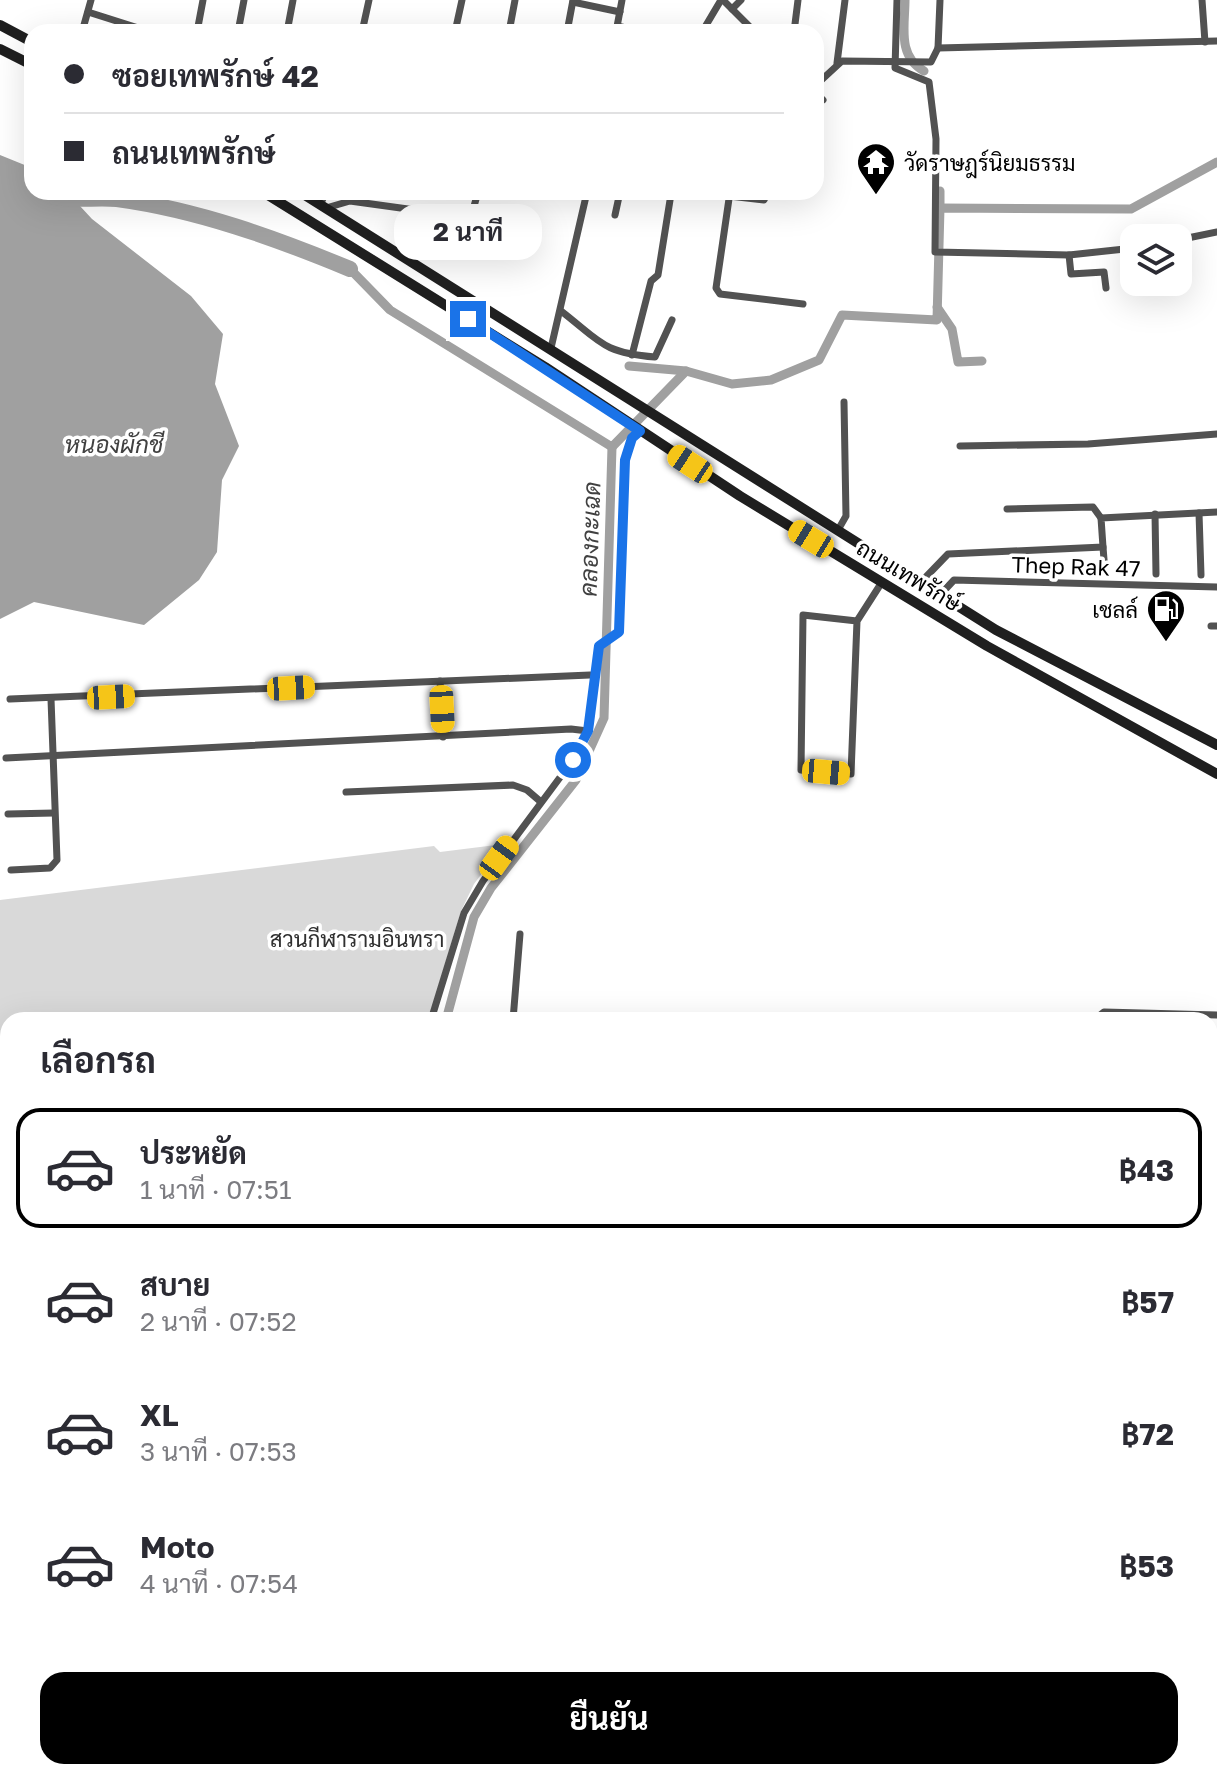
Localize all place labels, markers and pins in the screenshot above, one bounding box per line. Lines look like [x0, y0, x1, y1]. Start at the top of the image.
temple icon: วัดราษฎร์นิยมธรรม [855, 141, 897, 196]
place label: วัดราษฎร์นิยมธรรม [904, 149, 1075, 179]
fuel station icon: เชลล์ [1145, 588, 1187, 643]
place label: เชลล์ [1092, 596, 1138, 623]

